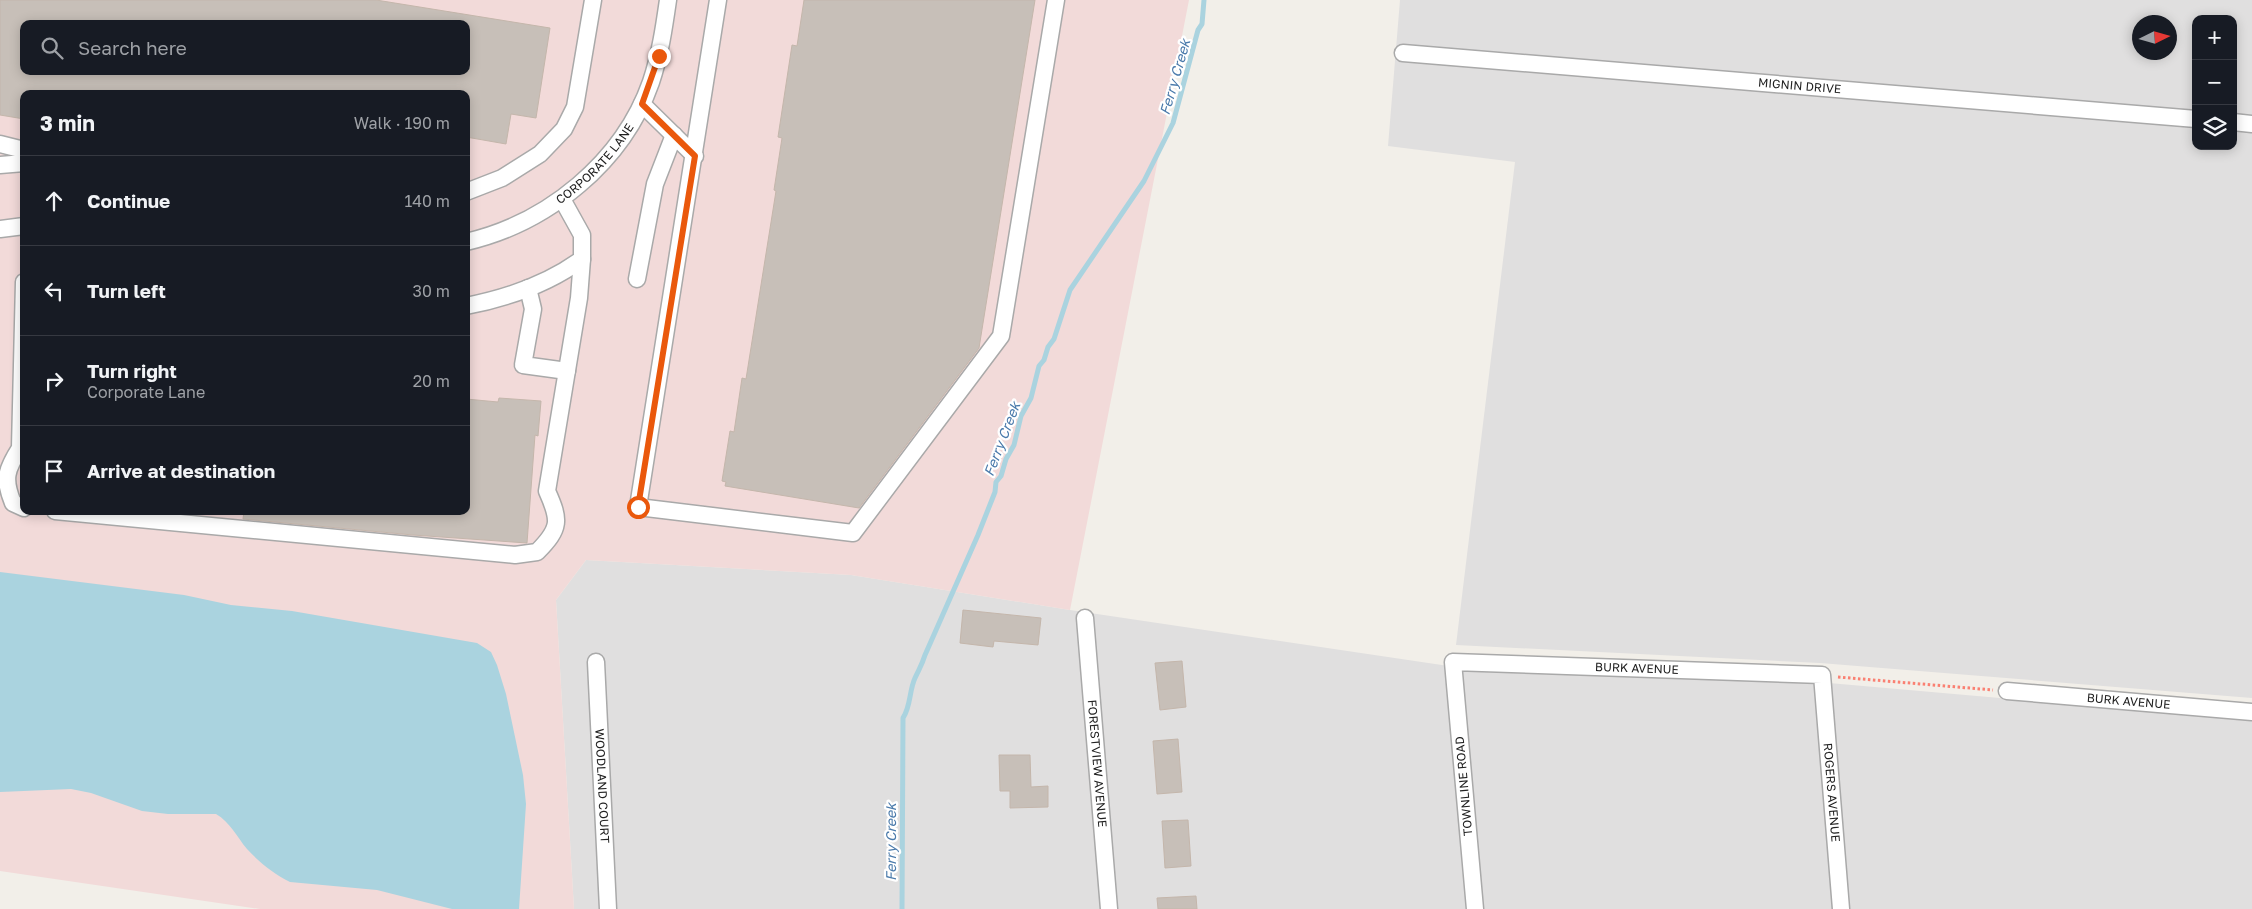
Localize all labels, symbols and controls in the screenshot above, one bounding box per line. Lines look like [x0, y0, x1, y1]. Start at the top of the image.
north arrow [2132, 15, 2177, 60]
map controls [2192, 15, 2237, 150]
button: + [2192, 15, 2237, 60]
search box [20, 20, 470, 75]
icon: search [38, 34, 66, 62]
water label: Ferry Creek [1156, 35, 1194, 117]
text: Search here [78, 36, 187, 59]
route end [648, 45, 671, 68]
button: − [2192, 60, 2237, 105]
street label: MIGNIN DRIVE [1758, 75, 1842, 96]
button: layers [2192, 105, 2237, 150]
text: 3 min [40, 110, 95, 136]
text: Walk · 190 m [354, 113, 450, 133]
street label: CORPORATE LANE [553, 120, 637, 207]
icon: ahead [40, 187, 68, 215]
text: Continue [87, 189, 170, 212]
text: 140 m [404, 191, 450, 211]
icon: left [40, 277, 68, 305]
text: Turn left [87, 279, 166, 302]
text: 30 m [413, 281, 450, 301]
text: Turn right [87, 359, 177, 382]
icon: right [40, 367, 68, 395]
text: 20 m [413, 371, 450, 391]
text: Corporate Lane [87, 382, 205, 402]
water label: Ferry Creek [980, 397, 1024, 478]
icon: arrive [40, 457, 68, 485]
text: Arrive at destination [87, 459, 275, 482]
route start [627, 496, 650, 519]
street label: BURK AVENUE [1595, 659, 1679, 677]
street label: BURK AVENUE [2086, 690, 2171, 712]
street label: FORESTVIEW AVENUE [1085, 699, 1110, 828]
street label: WOODLAND COURT [592, 728, 613, 844]
street label: TOWNLINE ROAD [1452, 736, 1475, 836]
street label: ROGERS AVENUE [1821, 742, 1844, 842]
water label: Ferry Creek [882, 801, 899, 881]

